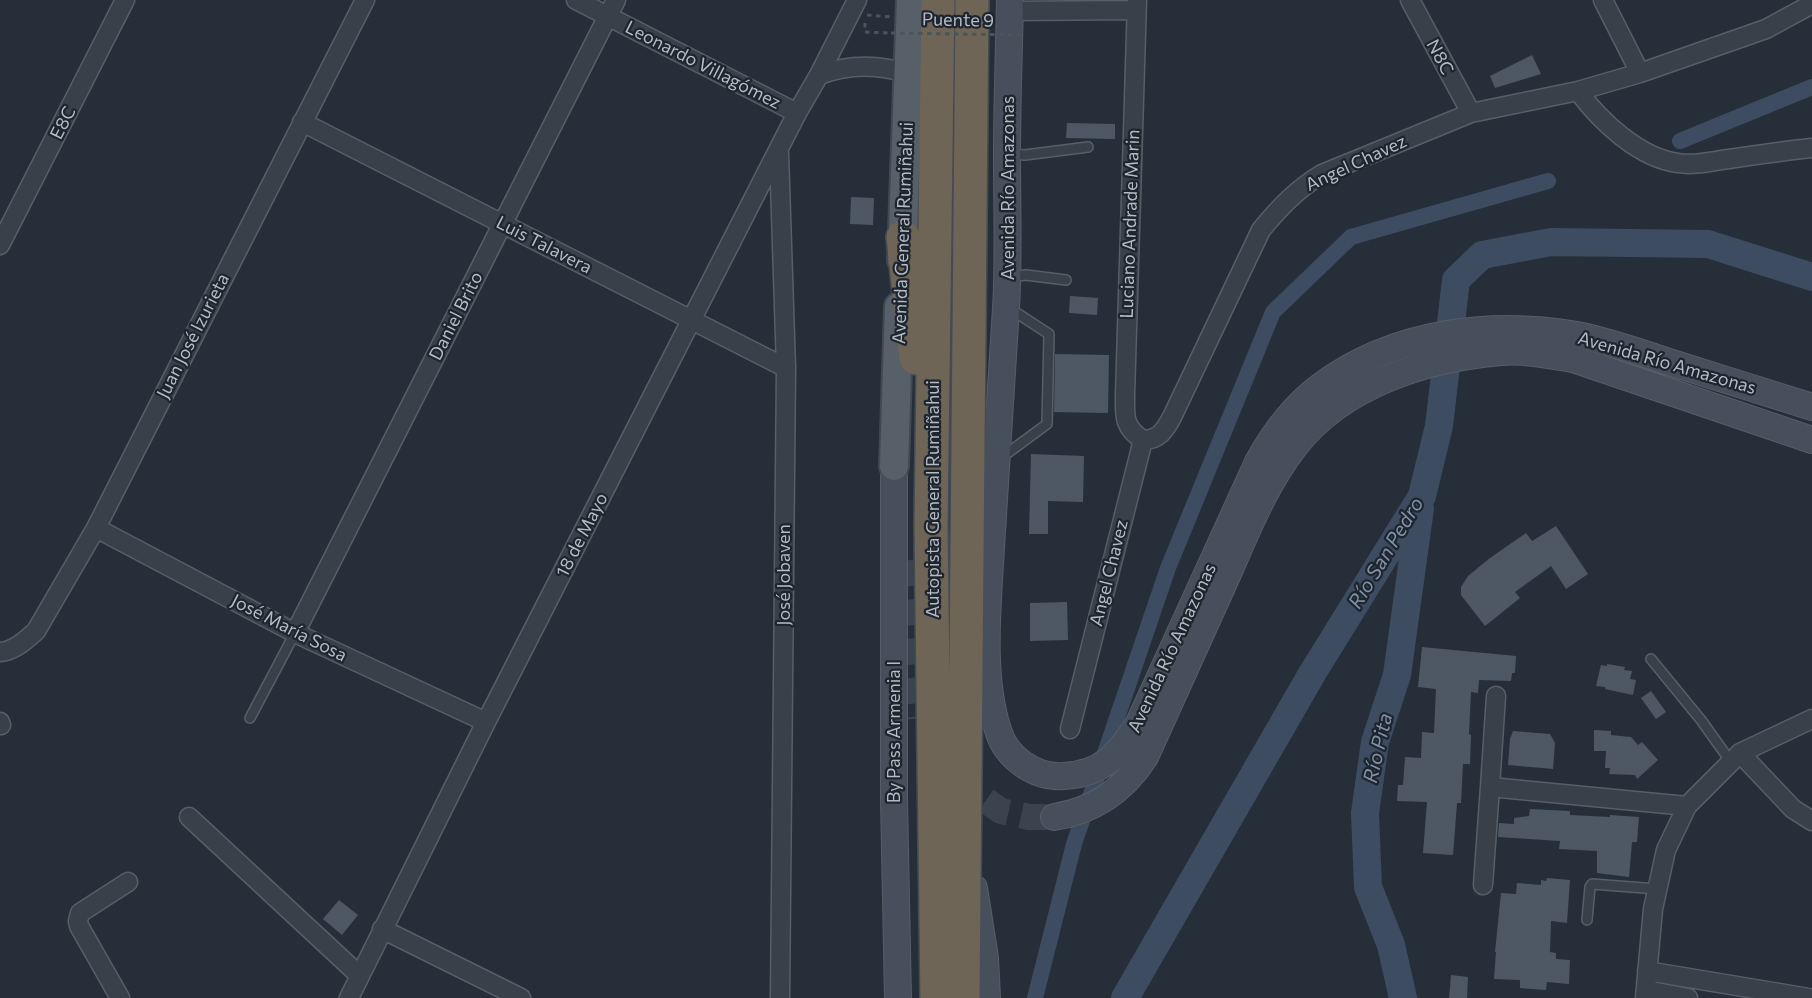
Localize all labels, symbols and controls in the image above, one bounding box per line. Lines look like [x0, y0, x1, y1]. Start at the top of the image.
street label: Puente 9 [922, 9, 994, 31]
street label: Leonardo Villagómez [622, 16, 784, 114]
street label: N8C [1422, 36, 1458, 78]
street label: Avenida Río Amazonas [997, 96, 1019, 280]
street label: E8C [46, 103, 80, 143]
street label: Avenida General Rumiñahui [888, 122, 918, 344]
street label: Luciano Andrade Marin [1116, 129, 1144, 319]
street label: Angel Chavez [1302, 130, 1410, 196]
street label: Luis Talavera [492, 212, 596, 278]
street label: Daniel Brito [424, 268, 488, 364]
street label: Juan José Izurieta [152, 270, 234, 402]
street label: Avenida Río Amazonas [1575, 327, 1759, 399]
street label: Autopista General Rumiñahui [922, 380, 944, 618]
street label: 18 de Mayo [552, 489, 612, 581]
water label: Río San Pedro [1343, 493, 1429, 613]
street label: Angel Chavez [1085, 517, 1133, 629]
street label: José Jobaven [773, 524, 795, 626]
street label: Avenida Río Amazonas [1123, 560, 1221, 736]
street label: José María Sosa [228, 590, 350, 666]
street label: By Pass Armenia I [883, 661, 905, 803]
water label: Río Pita [1358, 711, 1398, 785]

